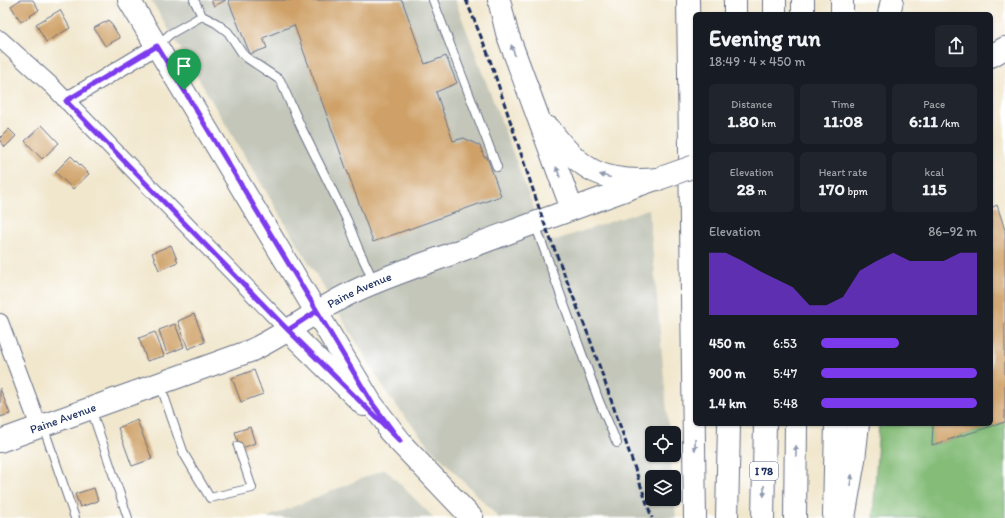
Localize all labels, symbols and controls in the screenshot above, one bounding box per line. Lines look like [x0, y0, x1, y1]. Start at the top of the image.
text: Evening run [709, 25, 821, 52]
button: share [935, 25, 977, 67]
one-way arrow [510, 44, 516, 56]
pin [167, 49, 201, 90]
text: 18:49 · 4 × 450 m [709, 54, 805, 69]
icon: arrive [173, 55, 195, 77]
text: Distance [731, 98, 772, 111]
text: Time [831, 98, 855, 111]
text: Pace [923, 98, 945, 111]
text: 1.80 [727, 111, 759, 131]
text: 11:08 [823, 111, 863, 131]
text: 6:11 [909, 111, 938, 131]
text: km [759, 117, 776, 130]
text: /km [938, 117, 960, 130]
one-way arrow [555, 166, 561, 178]
text: Elevation [730, 166, 774, 179]
text: Heart rate [819, 166, 867, 179]
text: kcal [925, 166, 944, 179]
one-way arrow [599, 172, 611, 178]
text: 28 [737, 179, 755, 199]
text: 170 [818, 179, 845, 199]
text: 115 [922, 179, 947, 199]
text: m [755, 185, 767, 198]
text: bpm [845, 185, 868, 198]
text: Elevation [709, 224, 761, 239]
text: 86–92 m [928, 224, 977, 239]
street label: Paine Avenue [325, 269, 394, 311]
text: 450 m [709, 336, 746, 351]
text: 6:53 [773, 336, 797, 351]
text: 900 m [709, 366, 746, 381]
text: 5:47 [773, 366, 797, 381]
text: 1.4 km [709, 396, 746, 411]
text: 5:48 [773, 396, 798, 411]
street label: Paine Avenue [28, 400, 98, 437]
map controls [645, 426, 681, 506]
button: locate [645, 426, 681, 462]
one-way arrow [692, 439, 698, 452]
one-way arrow [793, 444, 799, 457]
road number: I 78 [750, 462, 778, 480]
button: layers [645, 470, 681, 506]
one-way arrow [848, 473, 854, 486]
one-way arrow [761, 485, 767, 498]

